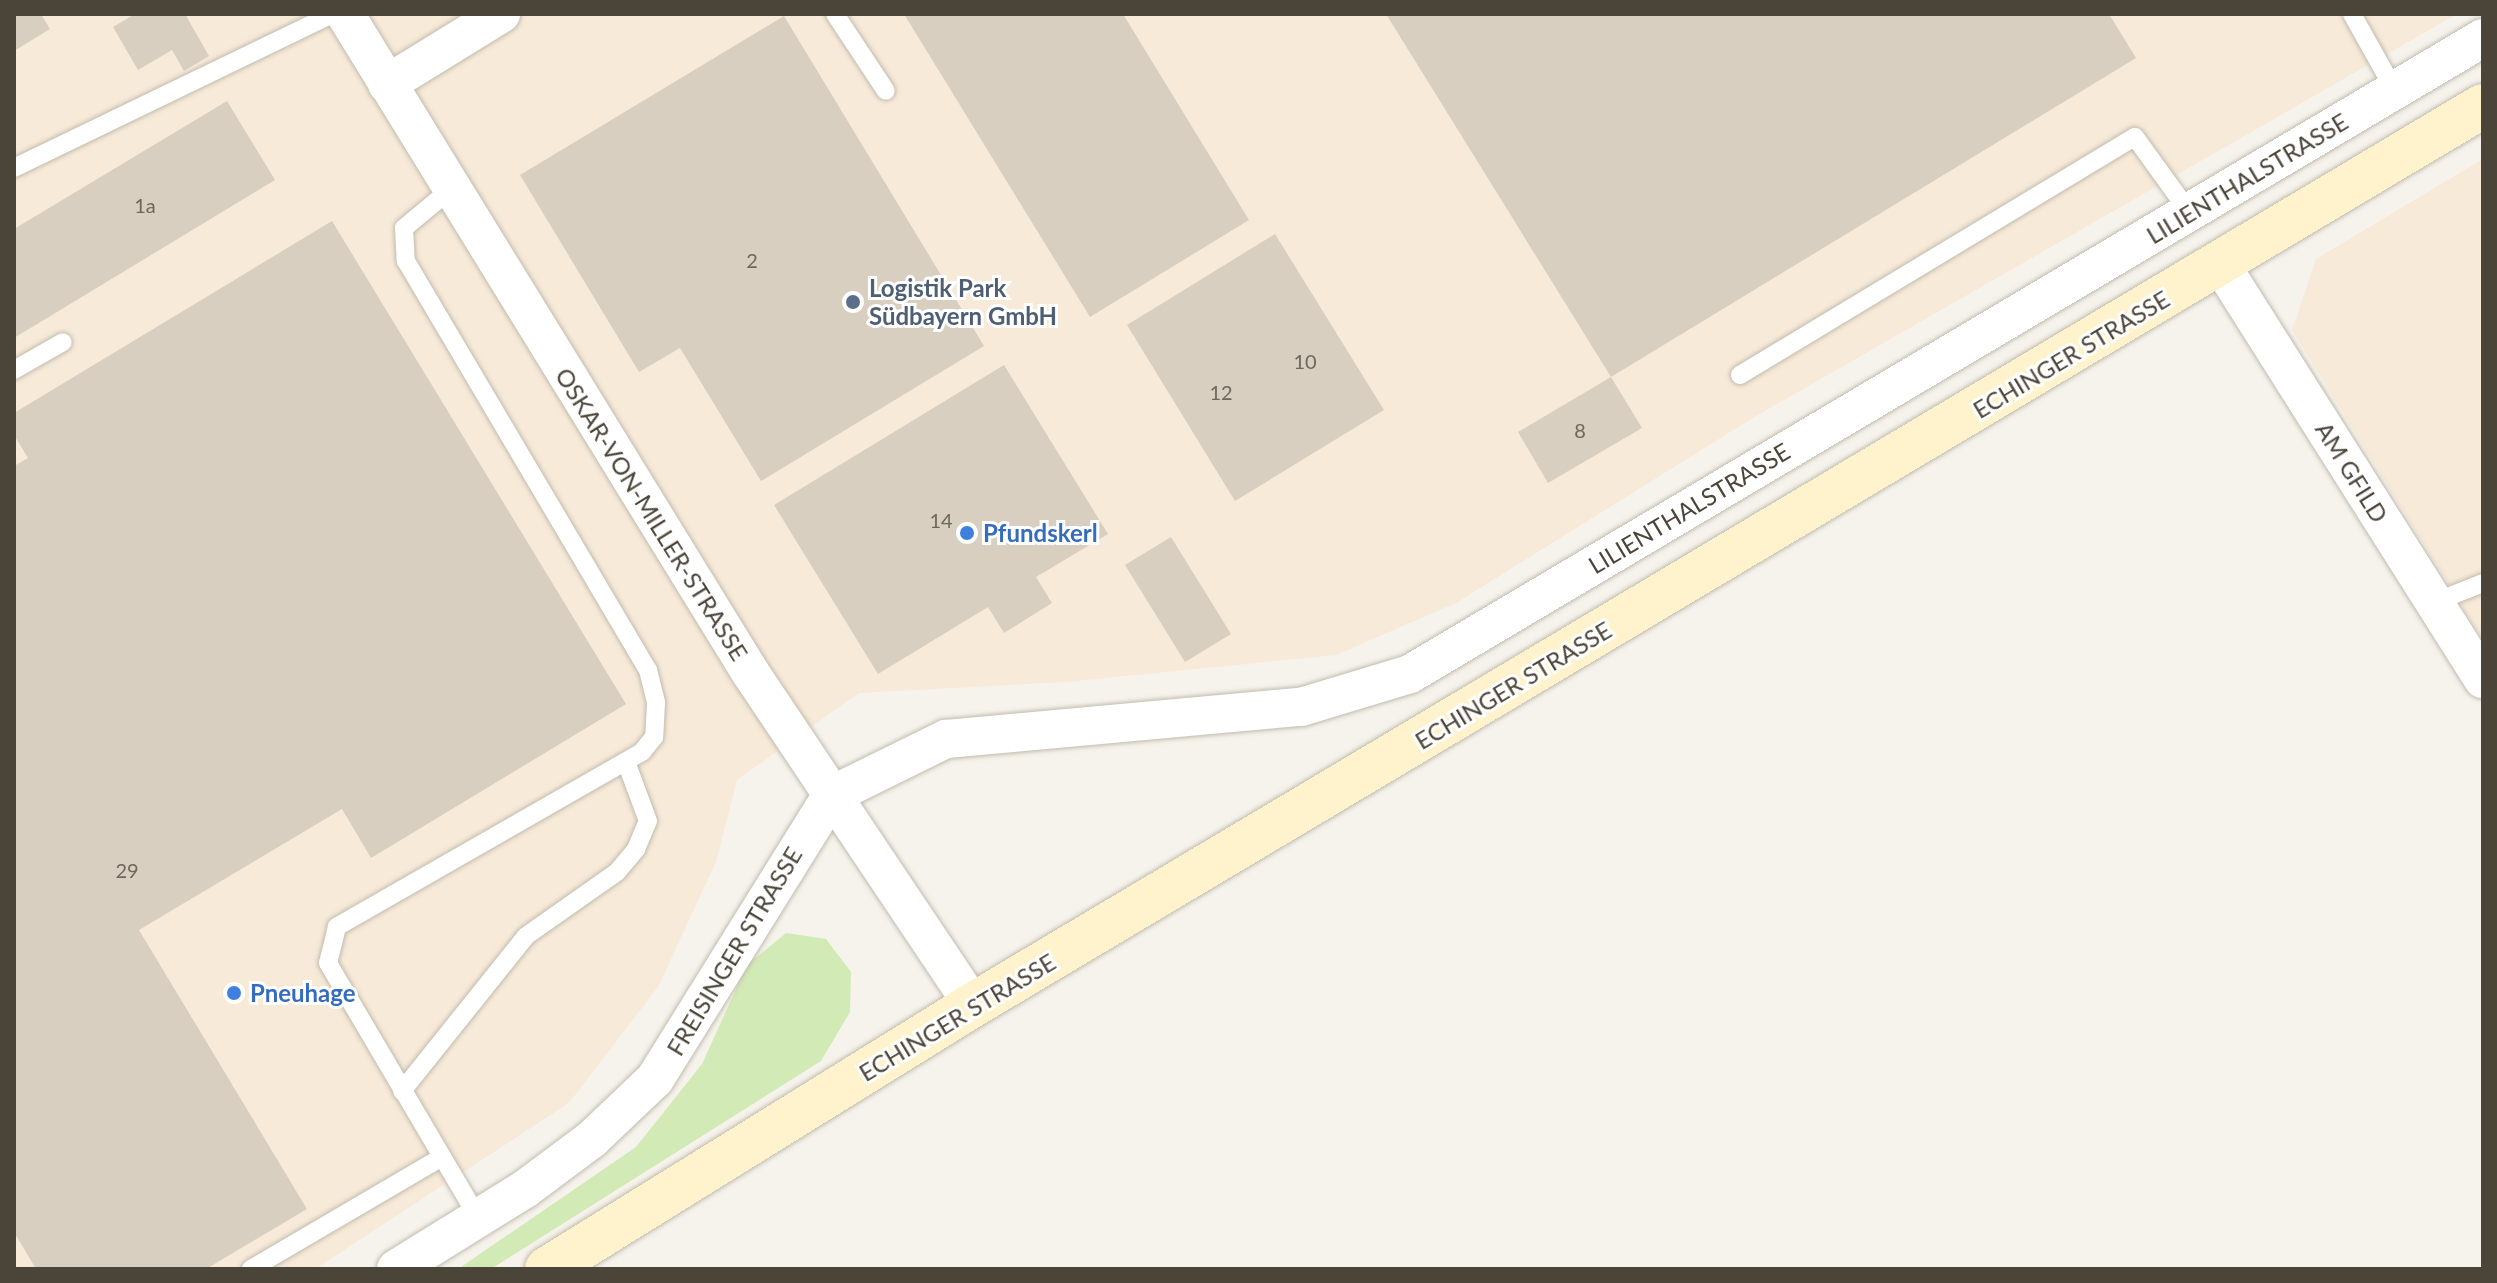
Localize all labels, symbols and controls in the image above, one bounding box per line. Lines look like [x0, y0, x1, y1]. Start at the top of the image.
street label: LILIENTHALSTRASSE [2141, 107, 2353, 249]
house number: 1a [134, 193, 156, 217]
house number: 2 [746, 248, 758, 272]
place label: Logistik Park Südbayern GmbH [869, 274, 1057, 330]
street label: ECHINGER STRASSE [1968, 284, 2174, 424]
marker: Logistik Park Südbayern GmbH [844, 293, 862, 311]
house number: 10 [1293, 349, 1317, 373]
street label: OSKAR-VON-MILLER-STRASSE [550, 362, 754, 666]
house number: 12 [1209, 380, 1233, 404]
street label: AM GFILD [2310, 416, 2394, 528]
house number: 8 [1574, 418, 1586, 442]
street label: LILIENTHALSTRASSE [1583, 437, 1795, 579]
house number: 14 [929, 508, 953, 532]
place label: Pfundskerl [983, 519, 1098, 547]
marker: Pfundskerl [958, 524, 976, 542]
street label: ECHINGER STRASSE [1410, 615, 1616, 755]
street label: FREISINGER STRASSE [660, 841, 808, 1061]
house number: 29 [115, 858, 139, 882]
street label: ECHINGER STRASSE [854, 947, 1060, 1087]
place label: Pneuhage [250, 979, 356, 1007]
marker: Pneuhage [225, 984, 243, 1002]

